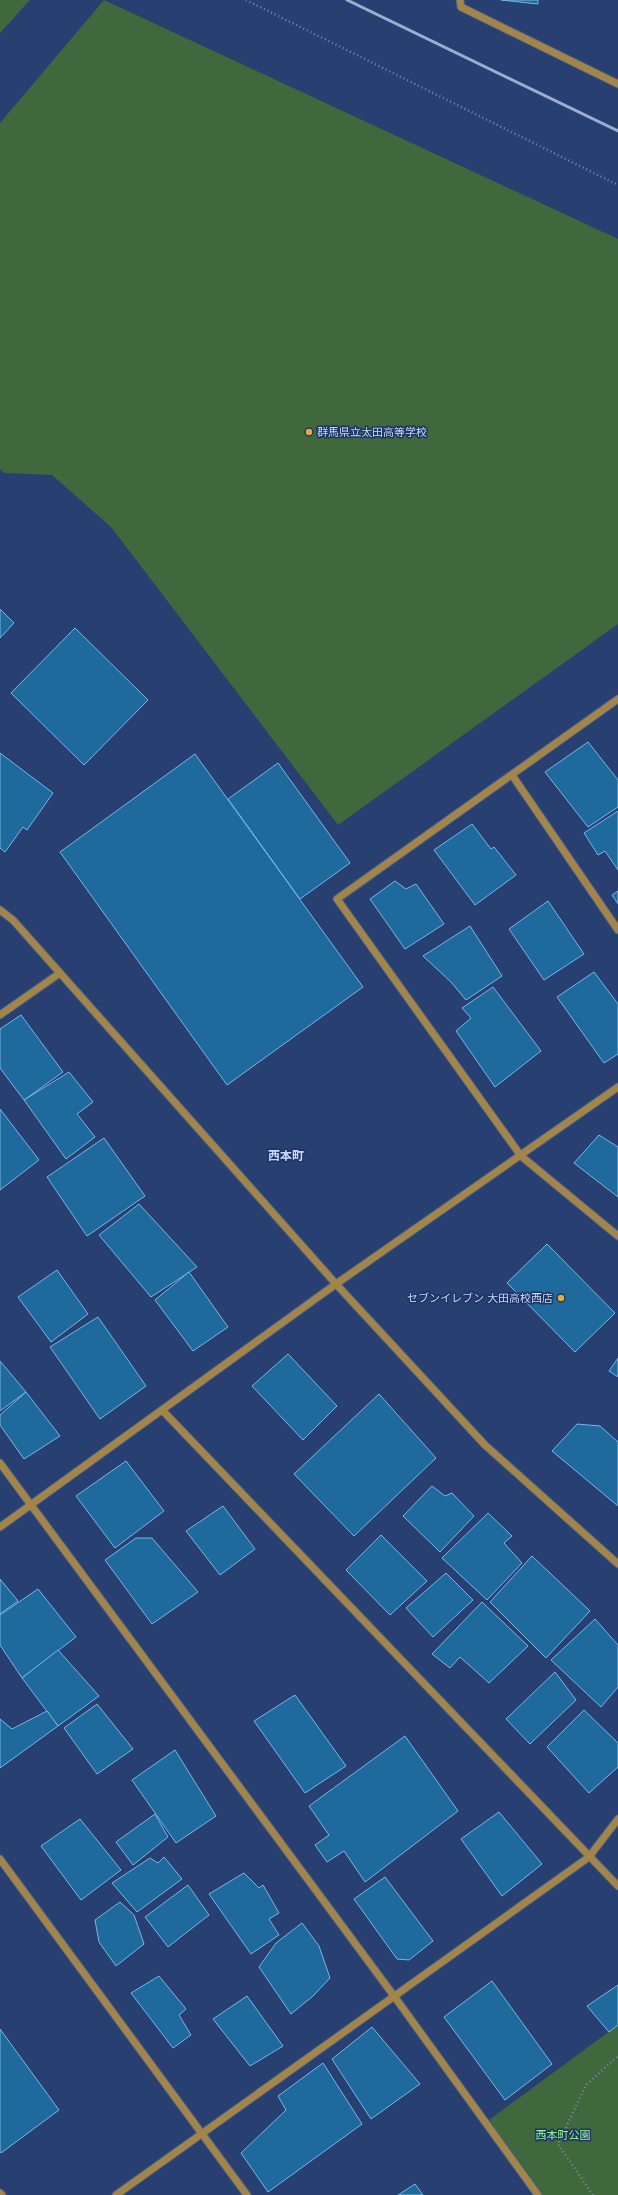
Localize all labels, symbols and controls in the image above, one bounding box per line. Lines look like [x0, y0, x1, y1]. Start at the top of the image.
place label: 群馬県立太田高等学校 [317, 424, 427, 440]
marker: 群馬県立太田高等学校 [304, 427, 314, 437]
district label: 西本町 [268, 1147, 304, 1164]
place label: セブンイレブン 大田高校西店 [407, 1290, 553, 1306]
marker: セブンイレブン 大田高校西店 [556, 1293, 566, 1303]
park label: 西本町公園 [536, 2127, 591, 2143]

